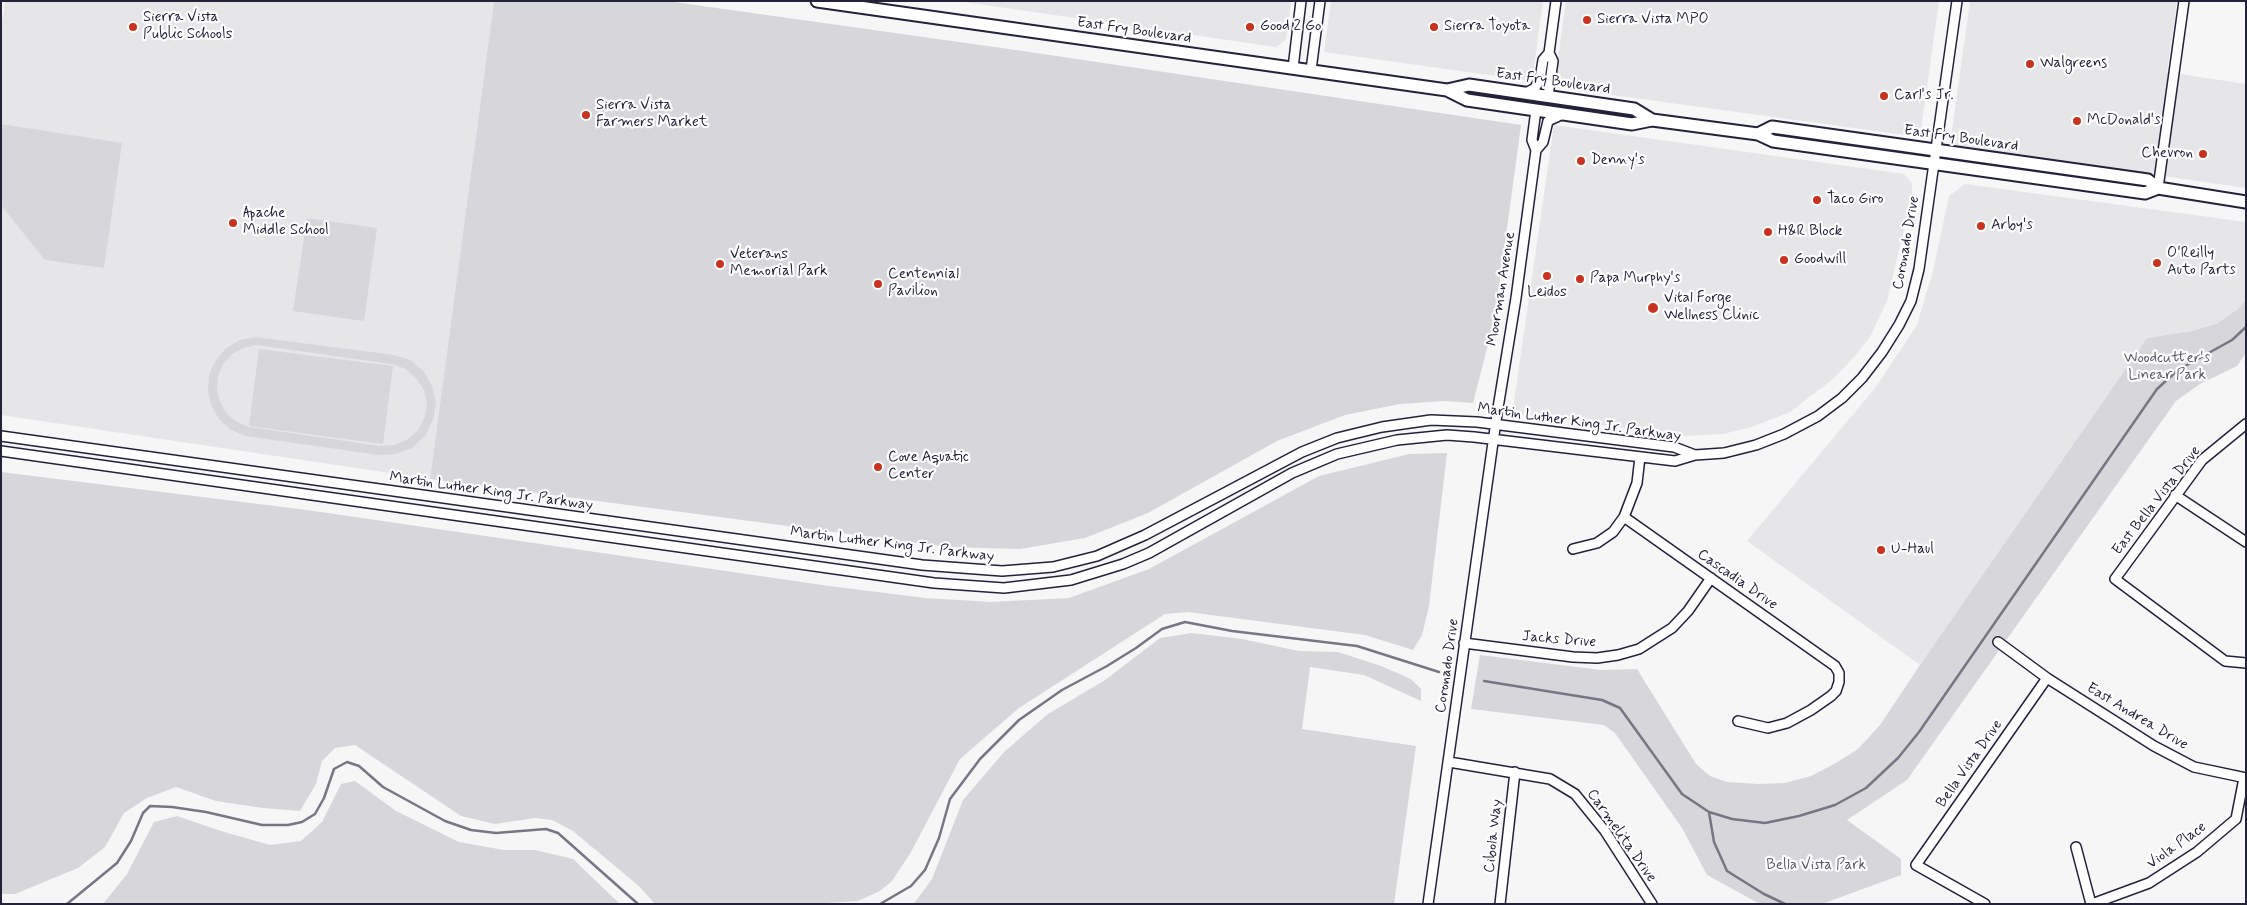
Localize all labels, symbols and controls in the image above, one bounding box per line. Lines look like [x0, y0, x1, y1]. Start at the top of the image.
place label: Sierra Vista Public Schools [143, 9, 232, 44]
place label: Sierra Vista MPO [1597, 11, 1709, 29]
street label: East Fry Boulevard [1076, 14, 1192, 48]
marker: Sierra Vista MPO [1581, 14, 1593, 26]
place label: Good 2 Go [1260, 18, 1321, 36]
place label: Sierra Toyota [1444, 18, 1530, 36]
marker: Sierra Vista Public Schools [127, 21, 139, 33]
marker: Good 2 Go [1244, 21, 1256, 33]
marker: Sierra Toyota [1428, 21, 1440, 33]
place label: Walgreens [2040, 55, 2107, 73]
marker: Walgreens [2024, 58, 2036, 70]
street label: East Fry Boulevard [1495, 65, 1611, 99]
place label: Carl's Jr. [1894, 87, 1954, 105]
marker: Carl's Jr. [1878, 90, 1890, 102]
place label: Sierra Vista Farmers Market [596, 97, 707, 132]
marker: Sierra Vista Farmers Market [580, 109, 592, 121]
place label: McDonald's [2087, 112, 2161, 130]
marker: McDonald's [2071, 115, 2083, 127]
street label: East Fry Boulevard [1903, 122, 2019, 156]
place label: Chevron [2141, 145, 2193, 163]
marker: Chevron [2197, 148, 2209, 160]
place label: Denny's [1591, 152, 1645, 170]
marker: Denny's [1575, 155, 1587, 167]
place label: Taco Giro [1827, 191, 1884, 209]
marker: Taco Giro [1811, 194, 1823, 206]
street label: Coronado Drive [1890, 195, 1924, 291]
place label: Apache Middle School [243, 205, 329, 240]
marker: Apache Middle School [227, 217, 239, 229]
place label: Arby's [1991, 217, 2033, 235]
marker: Arby's [1975, 220, 1987, 232]
place label: H&R Block [1778, 223, 1842, 241]
marker: H&R Block [1762, 226, 1774, 238]
street label: Moorman Avenue [1484, 231, 1520, 347]
place label: O'Reilly Auto Parts [2167, 245, 2236, 280]
place label: Veterans Memorial Park [730, 246, 827, 281]
place label: Goodwill [1794, 251, 1846, 269]
marker: Goodwill [1778, 254, 1790, 266]
marker: O'Reilly Auto Parts [2151, 257, 2163, 269]
marker: Veterans Memorial Park [714, 258, 726, 270]
place label: Centennial Pavilion [888, 266, 959, 301]
marker: Leidos [1541, 270, 1553, 282]
place label: Papa Murphy's [1590, 270, 1680, 288]
marker: Papa Murphy's [1574, 273, 1586, 285]
marker: Centennial Pavilion [872, 278, 884, 290]
place label: Leidos [1527, 284, 1567, 302]
place label: Vital Forge Wellness Clinic [1664, 290, 1759, 325]
marker: Vital Forge Wellness Clinic [1646, 301, 1660, 315]
park label: Woodcutter's Linear Park [2124, 350, 2210, 385]
street label: Martin Luther King Jr. Parkway [1476, 400, 1682, 446]
street label: East Bella Vista Drive [2109, 443, 2205, 559]
place label: Cove Aquatic Center [888, 449, 969, 484]
marker: Cove Aquatic Center [872, 461, 884, 473]
street label: Martin Luther King Jr. Parkway [388, 469, 594, 515]
street label: Martin Luther King Jr. Parkway [789, 524, 995, 566]
place label: U-Haul [1891, 541, 1934, 559]
marker: U-Haul [1875, 544, 1887, 556]
street label: Cascadia Drive [1693, 546, 1781, 614]
street label: Coronado Drive [1432, 618, 1464, 714]
street label: Jacks Drive [1521, 628, 1597, 652]
street label: East Andrea Drive [2083, 680, 2191, 754]
street label: Bella Vista Drive [1933, 717, 2007, 811]
street label: Carmelita Drive [1582, 786, 1660, 886]
street label: Cibola Way [1481, 798, 1507, 874]
street label: Viola Place [2144, 818, 2210, 874]
park label: Bella Vista Park [1766, 857, 1866, 875]

